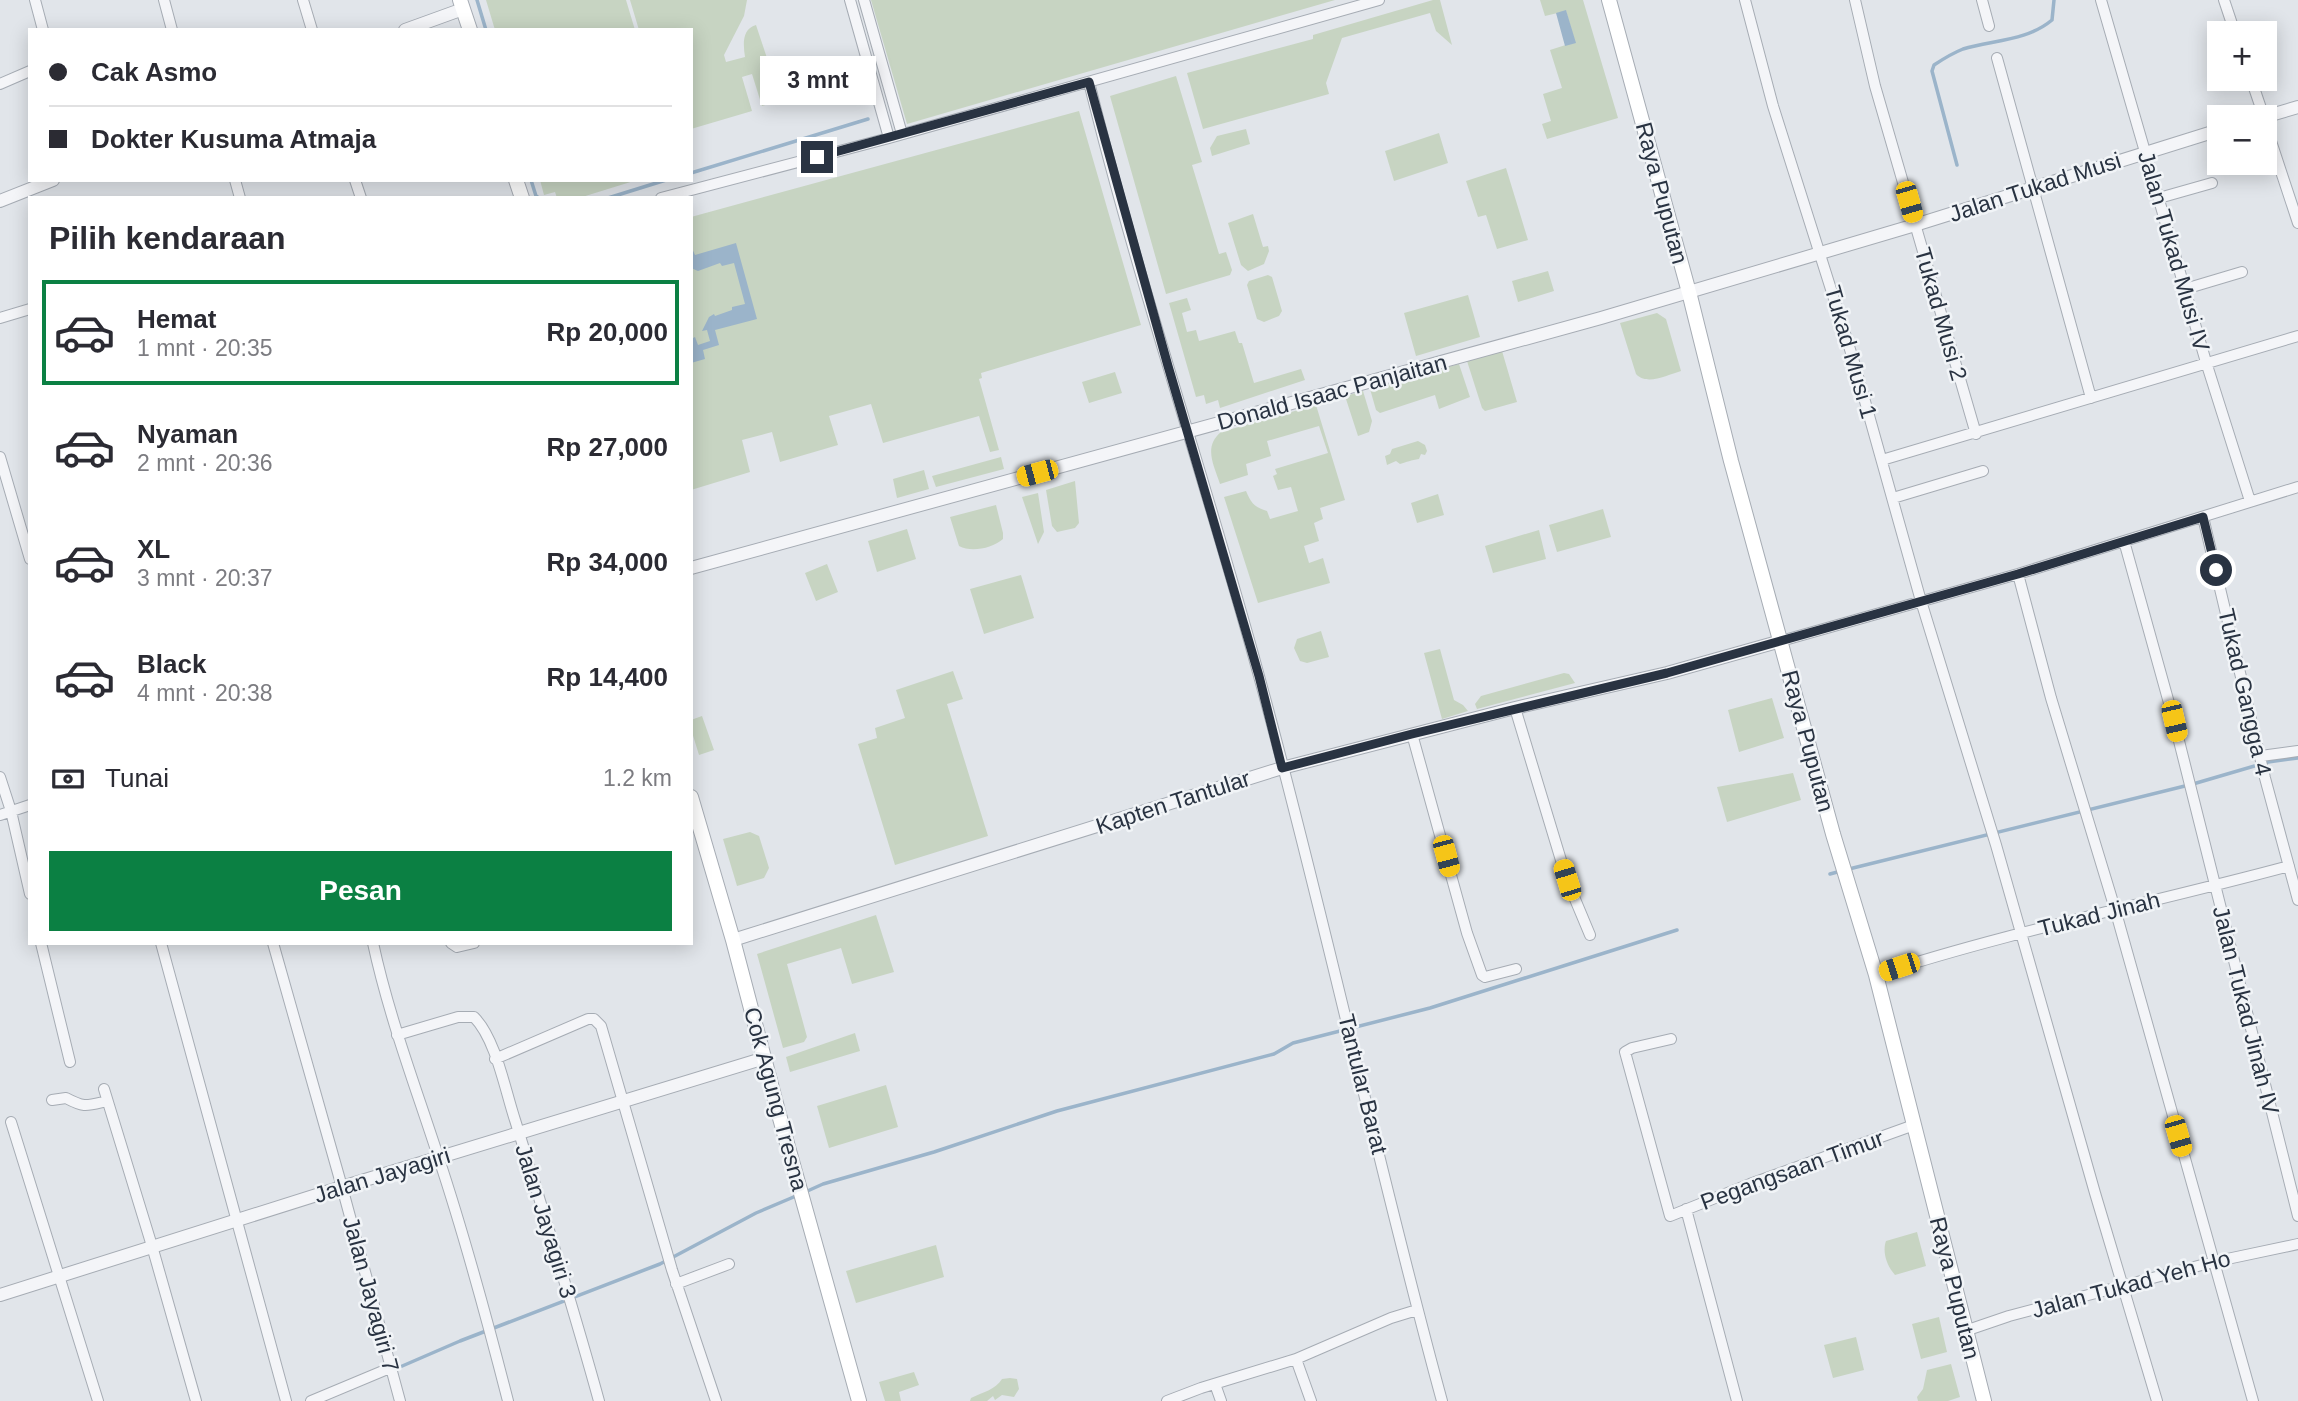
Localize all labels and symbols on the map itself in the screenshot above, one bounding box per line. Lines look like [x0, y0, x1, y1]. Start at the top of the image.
callout: 3 mnt [759, 55, 875, 104]
street label: Raya Puputan [1631, 119, 1693, 267]
route end [801, 141, 833, 173]
street label: Jalan Tukad Musi [1946, 147, 2124, 227]
street label: Jalan Tukad Musi IV [2133, 148, 2215, 355]
car [1894, 179, 1925, 225]
street label: Tukad Musi 2 [1910, 244, 1972, 384]
street label: Tukad Musi 1 [1820, 282, 1882, 422]
street label: Donald Isaac Panjaitan [1214, 349, 1450, 435]
car [1014, 457, 1061, 489]
route start [2200, 554, 2232, 586]
street label: Tukad Gangga 4 [2213, 606, 2277, 778]
street label: Raya Puputan [1777, 667, 1839, 815]
car [2160, 698, 2189, 744]
street label: Kapten Tantular [1093, 765, 1254, 839]
car [1431, 833, 1462, 879]
car [1551, 857, 1584, 903]
street label: Tukad Jinah [2035, 886, 2163, 942]
street label: Jalan Tukad Jinah IV [2208, 903, 2285, 1117]
car [1876, 951, 1923, 983]
street label: Cok Agung Tresna [739, 1004, 813, 1194]
street label: Tantular Barat [1333, 1011, 1393, 1157]
car [2163, 1113, 2194, 1159]
street label: Pegangsaan Timur [1697, 1125, 1887, 1215]
street label: Jalan Jayagiri 3 [510, 1141, 582, 1301]
street label: Jalan Jayagiri [311, 1142, 453, 1208]
street label: Jalan Jayagiri 7 [338, 1213, 404, 1375]
street label: Raya Puputan [1925, 1214, 1985, 1362]
street label: Jalan Tukad Yeh Ho [2029, 1245, 2233, 1323]

